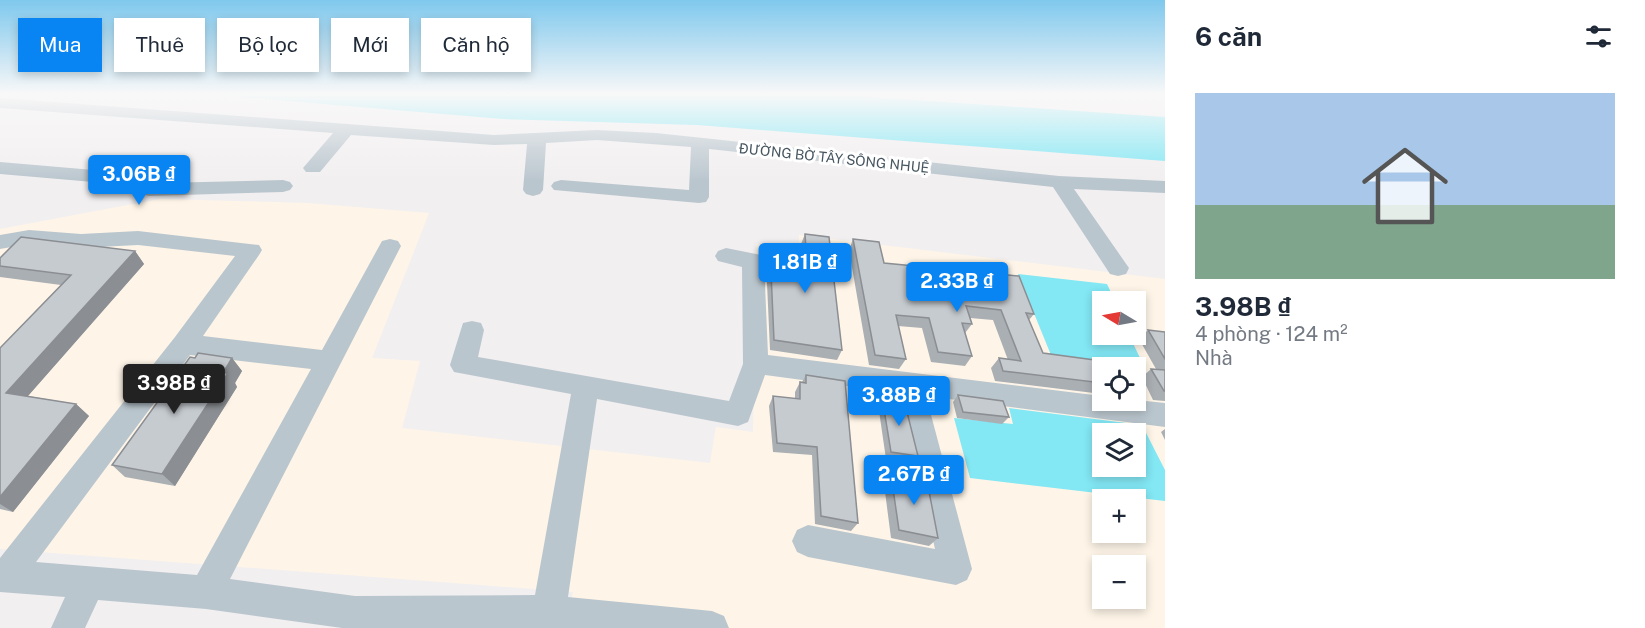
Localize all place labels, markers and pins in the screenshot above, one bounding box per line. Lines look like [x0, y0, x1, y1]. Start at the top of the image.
pin: 3.06B ₫ [84, 155, 194, 206]
pin: 1.81B ₫ [750, 243, 860, 294]
pin: 2.33B ₫ [902, 262, 1012, 313]
pin: 3.98B ₫ [119, 364, 229, 415]
pin: 3.88B ₫ [844, 376, 954, 427]
pin: 2.67B ₫ [859, 455, 969, 506]

